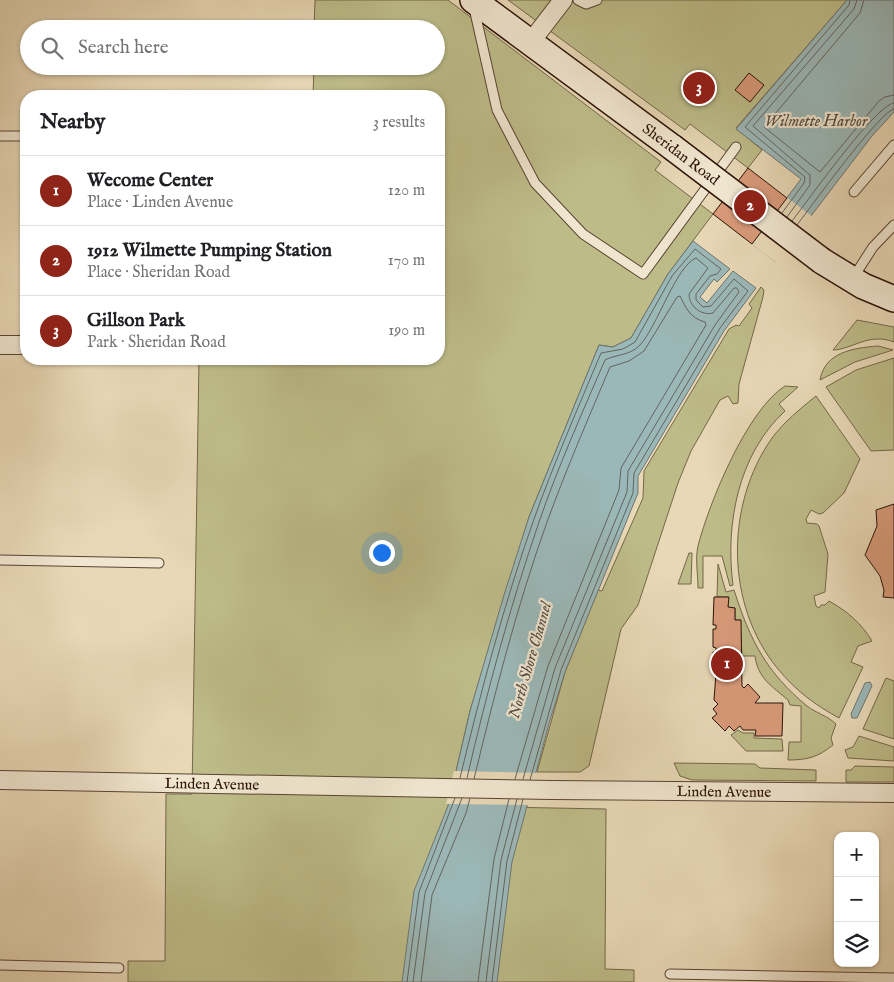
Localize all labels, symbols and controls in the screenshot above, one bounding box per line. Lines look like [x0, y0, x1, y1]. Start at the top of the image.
search box [20, 20, 445, 75]
icon: search [38, 34, 66, 62]
text: Search here [78, 36, 169, 60]
pin: 3 [683, 69, 715, 107]
text: Nearby [40, 109, 105, 136]
water label: Wilmette Harbor [765, 112, 869, 132]
text: 3 results [373, 113, 425, 133]
street label: Sheridan Road [638, 119, 724, 190]
text: Wecome Center [87, 169, 213, 193]
text: 1 [53, 181, 59, 201]
text: 120 m [388, 181, 425, 201]
pin: 2 [734, 187, 766, 225]
text: Place · Linden Avenue [87, 193, 233, 213]
text: 1912 Wilmette Pumping Station [87, 239, 332, 263]
text: 2 [52, 251, 60, 271]
text: 170 m [388, 251, 425, 271]
text: Place · Sheridan Road [87, 263, 230, 283]
text: Gillson Park [87, 309, 185, 333]
text: 3 [53, 321, 59, 341]
text: 190 m [388, 321, 425, 341]
text: Park · Sheridan Road [87, 333, 226, 353]
your location [369, 540, 395, 566]
water label: North Shore Channel [505, 599, 557, 721]
pin: 1 [711, 645, 743, 683]
street label: Linden Avenue [164, 774, 260, 795]
street label: Linden Avenue [676, 782, 771, 802]
map controls [834, 832, 879, 967]
button: + [834, 832, 879, 877]
button: − [834, 877, 879, 922]
button: layers [834, 922, 879, 967]

